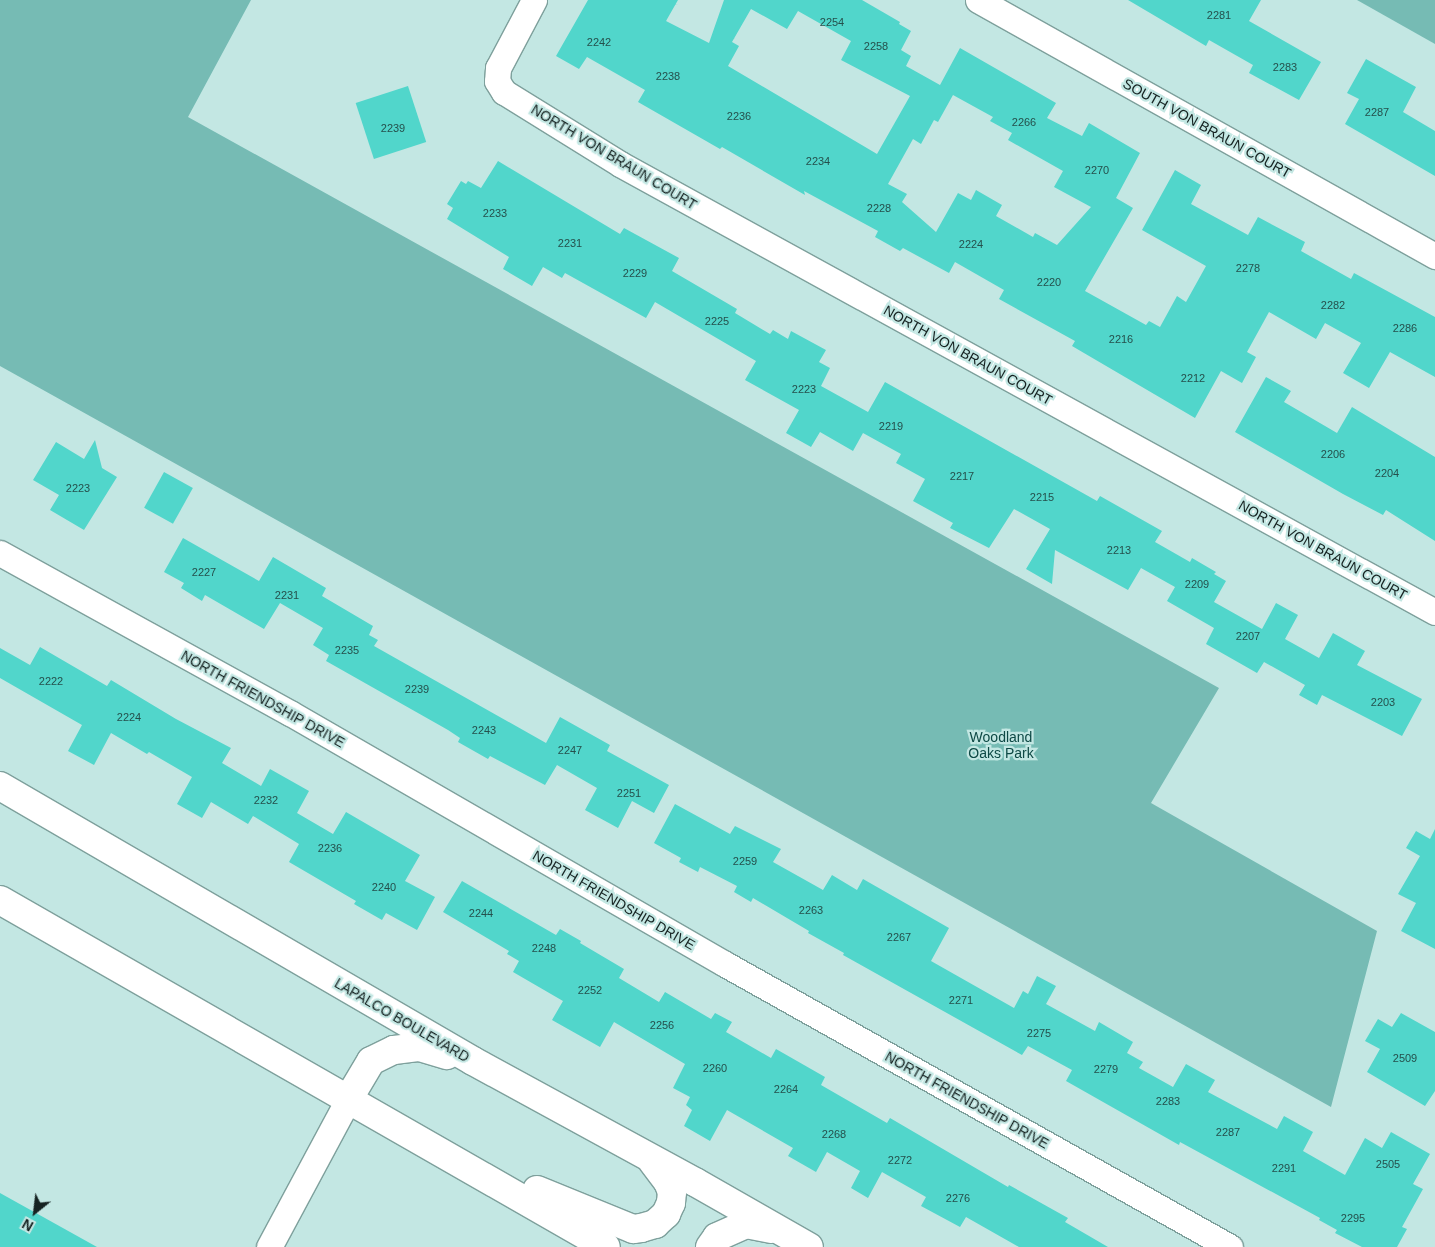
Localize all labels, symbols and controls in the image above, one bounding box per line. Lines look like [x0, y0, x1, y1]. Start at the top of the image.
house number: 2281 [1207, 8, 1231, 22]
house number: 2254 [820, 15, 844, 29]
house number: 2242 [587, 35, 611, 49]
house number: 2258 [864, 39, 888, 53]
house number: 2283 [1273, 60, 1297, 74]
house number: 2238 [656, 69, 680, 83]
street label: SOUTH VON BRAUN COURT [1120, 75, 1294, 181]
street label: NORTH VON BRAUN COURT [528, 101, 700, 213]
house number: 2287 [1365, 105, 1389, 119]
house number: 2236 [727, 109, 751, 123]
house number: 2266 [1012, 115, 1036, 129]
house number: 2239 [381, 121, 405, 135]
house number: 2234 [806, 154, 830, 168]
house number: 2270 [1085, 163, 1109, 177]
house number: 2228 [867, 201, 891, 215]
house number: 2233 [483, 206, 507, 220]
house number: 2231 [558, 236, 582, 250]
house number: 2224 [959, 237, 983, 251]
house number: 2278 [1236, 261, 1260, 275]
house number: 2229 [623, 266, 647, 280]
house number: 2220 [1037, 275, 1061, 289]
house number: 2282 [1321, 298, 1345, 312]
street label: NORTH VON BRAUN COURT [881, 302, 1055, 408]
house number: 2225 [705, 314, 729, 328]
house number: 2286 [1393, 321, 1417, 335]
house number: 2216 [1109, 332, 1133, 346]
house number: 2212 [1181, 371, 1205, 385]
house number: 2223 [792, 382, 816, 396]
house number: 2219 [879, 419, 903, 433]
house number: 2206 [1321, 447, 1345, 461]
house number: 2204 [1375, 466, 1399, 480]
house number: 2217 [950, 469, 974, 483]
house number: 2223 [66, 481, 90, 495]
house number: 2215 [1030, 490, 1054, 504]
street label: NORTH VON BRAUN COURT [1236, 497, 1410, 603]
house number: 2213 [1107, 543, 1131, 557]
house number: 2227 [192, 565, 216, 579]
house number: 2209 [1185, 577, 1209, 591]
house number: 2231 [275, 588, 299, 602]
house number: 2207 [1236, 629, 1260, 643]
house number: 2235 [335, 643, 359, 657]
street label: NORTH FRIENDSHIP DRIVE [178, 647, 348, 751]
house number: 2222 [39, 674, 63, 688]
house number: 2239 [405, 682, 429, 696]
house number: 2203 [1371, 695, 1395, 709]
house number: 2224 [117, 710, 141, 724]
house number: 2243 [472, 723, 496, 737]
park label: Woodland Oaks Park [968, 729, 1034, 762]
house number: 2247 [558, 743, 582, 757]
house number: 2251 [617, 786, 641, 800]
house number: 2232 [254, 793, 278, 807]
house number: 2236 [318, 841, 342, 855]
street label: NORTH FRIENDSHIP DRIVE [530, 847, 698, 953]
house number: 2259 [733, 854, 757, 868]
house number: 2240 [372, 880, 396, 894]
house number: 2263 [799, 903, 823, 917]
house number: 2244 [469, 906, 493, 920]
house number: 2267 [887, 930, 911, 944]
house number: 2248 [532, 941, 556, 955]
street label: LAPALCO BOULEVARD [332, 975, 472, 1065]
house number: 2252 [578, 983, 602, 997]
house number: 2271 [949, 993, 973, 1007]
house number: 2256 [650, 1018, 674, 1032]
house number: 2275 [1027, 1026, 1051, 1040]
street label: NORTH FRIENDSHIP DRIVE [882, 1048, 1052, 1152]
house number: 2509 [1393, 1051, 1417, 1065]
house number: 2260 [703, 1061, 727, 1075]
house number: 2279 [1094, 1062, 1118, 1076]
house number: 2264 [774, 1082, 798, 1096]
house number: 2283 [1156, 1094, 1180, 1108]
house number: 2287 [1216, 1125, 1240, 1139]
house number: 2268 [822, 1127, 846, 1141]
house number: 2272 [888, 1153, 912, 1167]
house number: 2505 [1376, 1157, 1400, 1171]
house number: 2291 [1272, 1161, 1296, 1175]
north arrow [10, 1187, 60, 1237]
house number: 2276 [946, 1191, 970, 1205]
house number: 2295 [1341, 1211, 1365, 1225]
text: N [19, 1216, 36, 1235]

